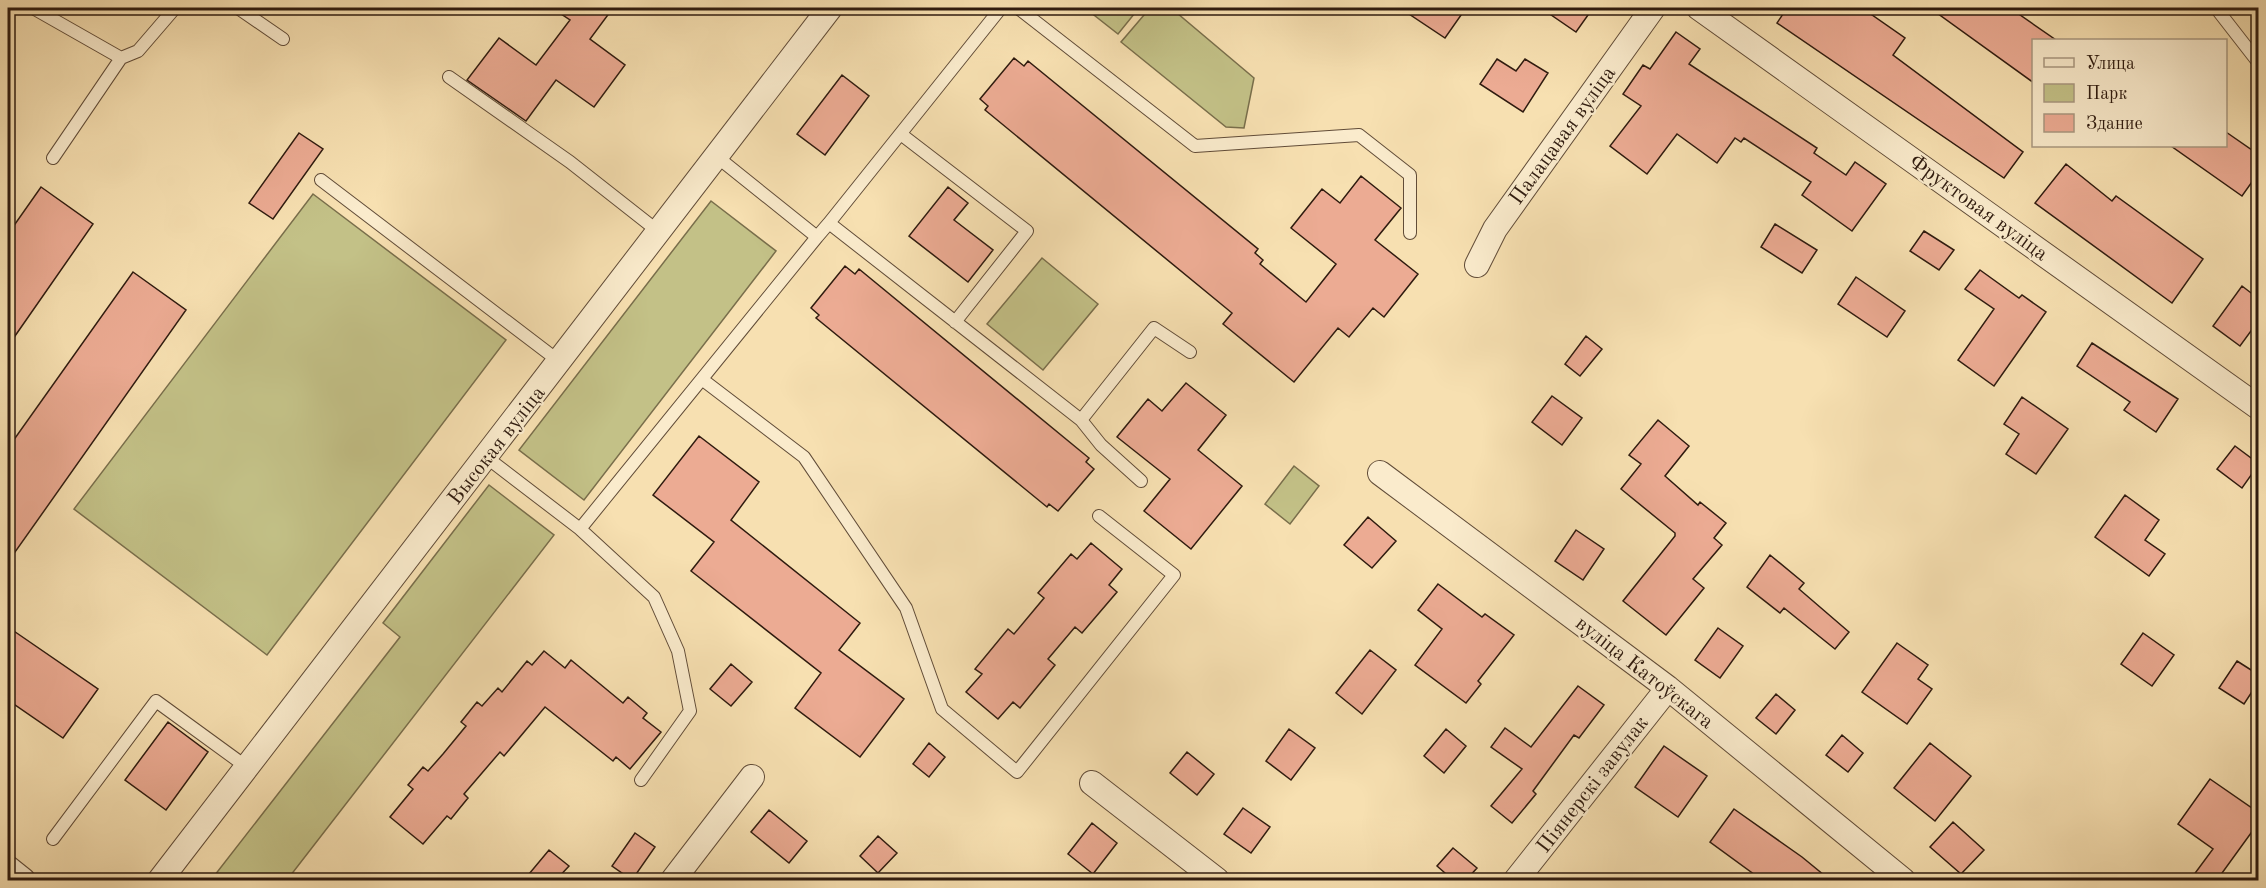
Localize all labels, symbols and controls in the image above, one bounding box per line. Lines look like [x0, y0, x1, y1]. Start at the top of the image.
legend [2032, 39, 2227, 147]
text: Улица [2086, 55, 2135, 73]
street label: Палацавая вуліца [1506, 63, 1620, 209]
text: Парк [2086, 85, 2127, 103]
text: Здание [2086, 115, 2143, 133]
street label: Фруктовая вуліца [1905, 151, 2051, 265]
street label: Высокая вуліца [445, 383, 550, 509]
street label: вуліца Катоўскага [1571, 613, 1717, 733]
street label: Піянерскі завулак [1533, 712, 1653, 857]

